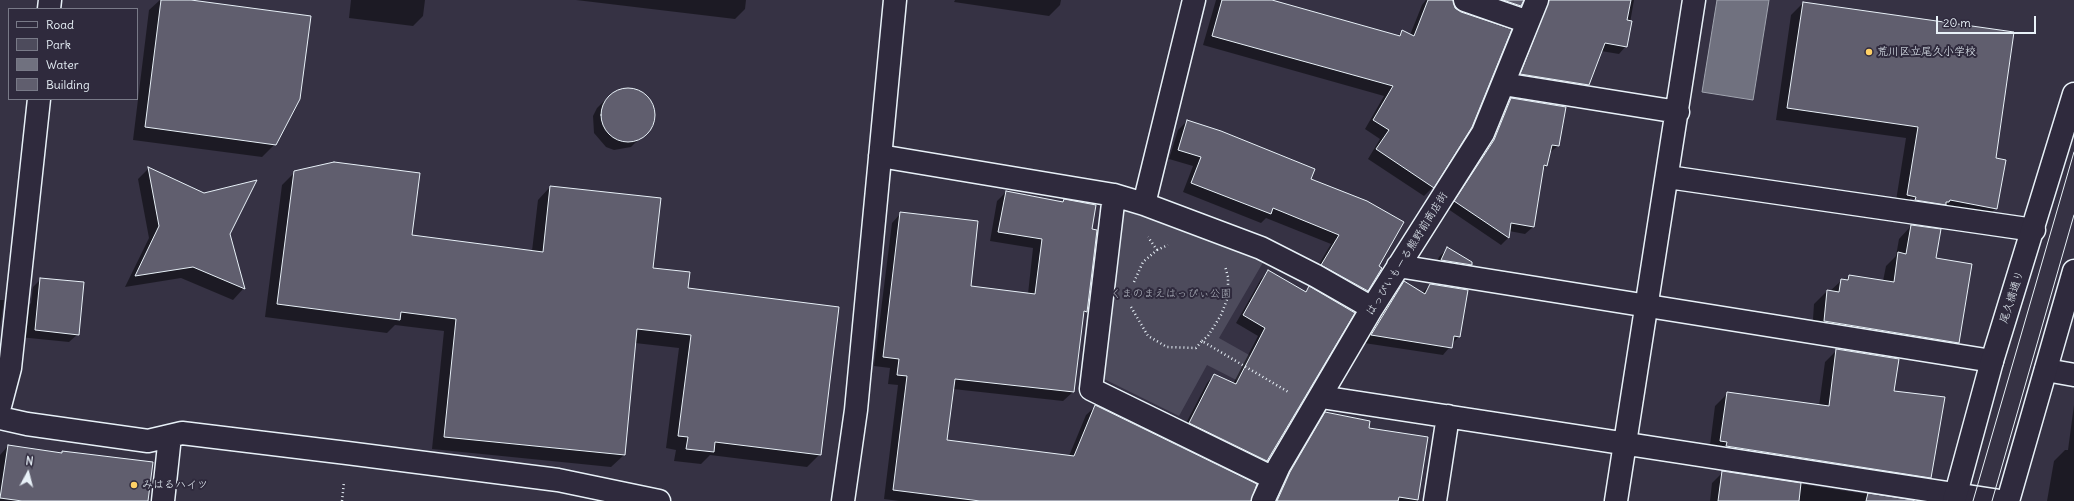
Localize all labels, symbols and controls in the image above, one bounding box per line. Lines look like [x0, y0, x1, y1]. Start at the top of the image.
legend [8, 8, 138, 100]
scale bar [1938, 8, 2038, 34]
text: 20 m [1943, 15, 1971, 30]
text: Road [46, 17, 74, 32]
text: Park [46, 37, 71, 52]
place label: 荒川区立尾久小学校 [1877, 45, 1976, 59]
marker: 荒川区立尾久小学校 [1864, 47, 1874, 57]
text: Water [46, 57, 79, 72]
text: Building [46, 77, 90, 92]
street label: はっぴいもーる熊野前商店街 [1364, 190, 1450, 318]
street label: 尾久橋通り [1997, 269, 2027, 325]
park label: くまのまえはっぴぃ公園 [1111, 287, 1231, 301]
north arrow [8, 453, 48, 493]
text: N [25, 454, 34, 469]
place label: みはるハイツ [142, 478, 208, 492]
marker: みはるハイツ [129, 480, 139, 490]

